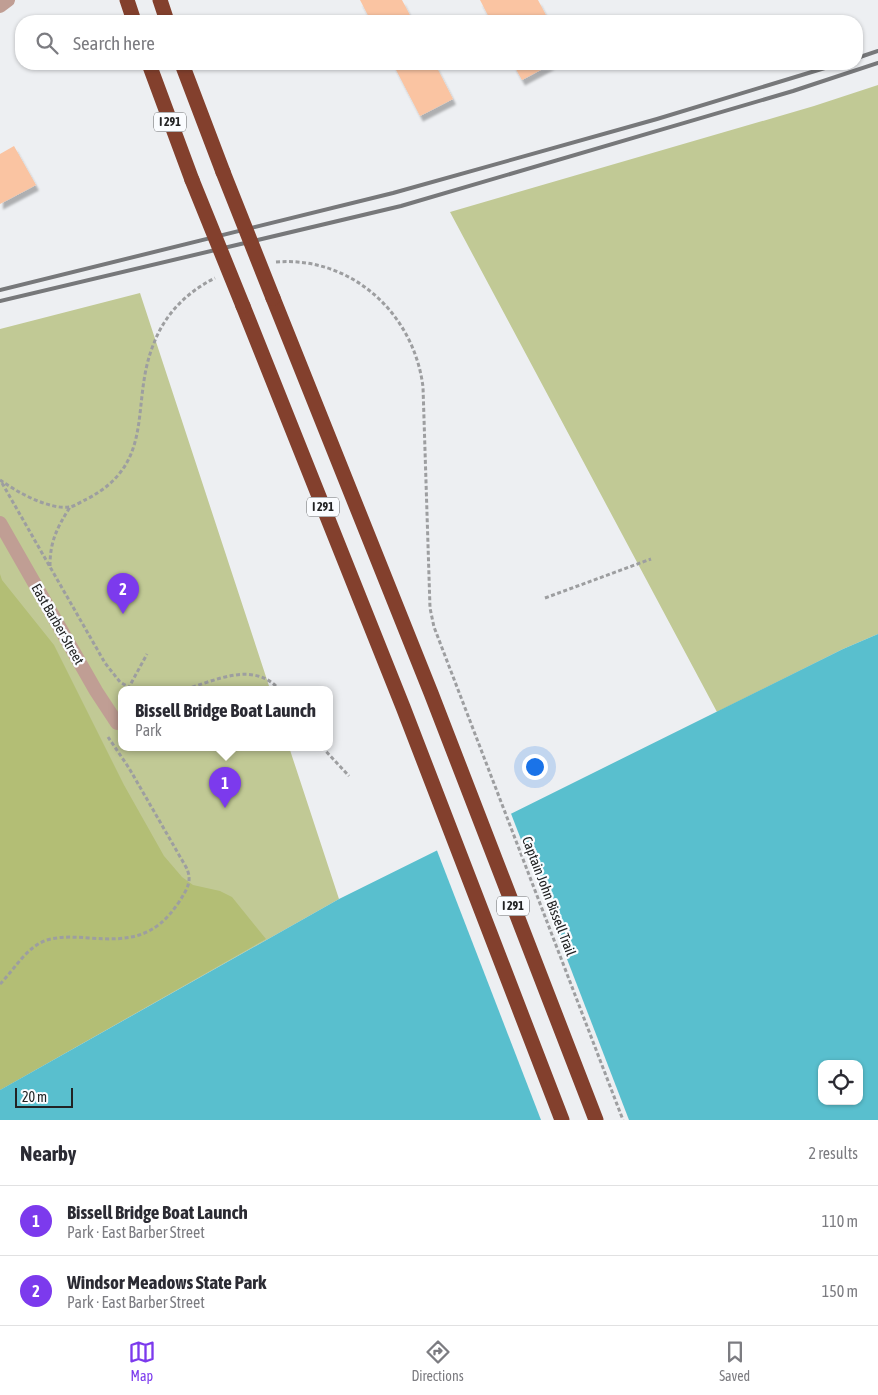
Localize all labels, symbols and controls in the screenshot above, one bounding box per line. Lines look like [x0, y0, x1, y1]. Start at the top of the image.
search box [15, 15, 863, 70]
icon: search [33, 29, 61, 57]
text: Search here [73, 32, 155, 54]
road number: I 291 [154, 112, 186, 132]
road number: I 291 [307, 498, 339, 516]
pin: 2 [107, 573, 139, 614]
street label: East Barber Street [28, 581, 88, 667]
popup [118, 686, 333, 751]
text: Bissell Bridge Boat Launch [135, 699, 316, 721]
text: Park [135, 721, 162, 739]
your location [522, 754, 548, 780]
pin: 1 [209, 767, 241, 808]
street label: Captain John Bissell Trail [519, 834, 579, 958]
road number: I 291 [497, 896, 529, 916]
map controls [818, 1060, 863, 1105]
button: locate [818, 1060, 863, 1105]
scale bar [15, 1085, 72, 1108]
text: 20 m [22, 1089, 47, 1105]
text: Nearby [20, 1141, 76, 1165]
text: 2 results [808, 1144, 858, 1162]
text: Bissell Bridge Boat Launch [67, 1201, 248, 1223]
text: 1 [32, 1212, 40, 1230]
text: 110 m [822, 1212, 858, 1230]
text: Park · East Barber Street [67, 1223, 205, 1241]
text: Windsor Meadows State Park [67, 1271, 266, 1293]
text: 2 [32, 1282, 40, 1300]
text: 150 m [822, 1282, 858, 1300]
text: Park · East Barber Street [67, 1293, 205, 1311]
tab: Map [128, 1338, 156, 1384]
tab: Directions [411, 1338, 464, 1384]
tab: Saved [719, 1338, 750, 1384]

